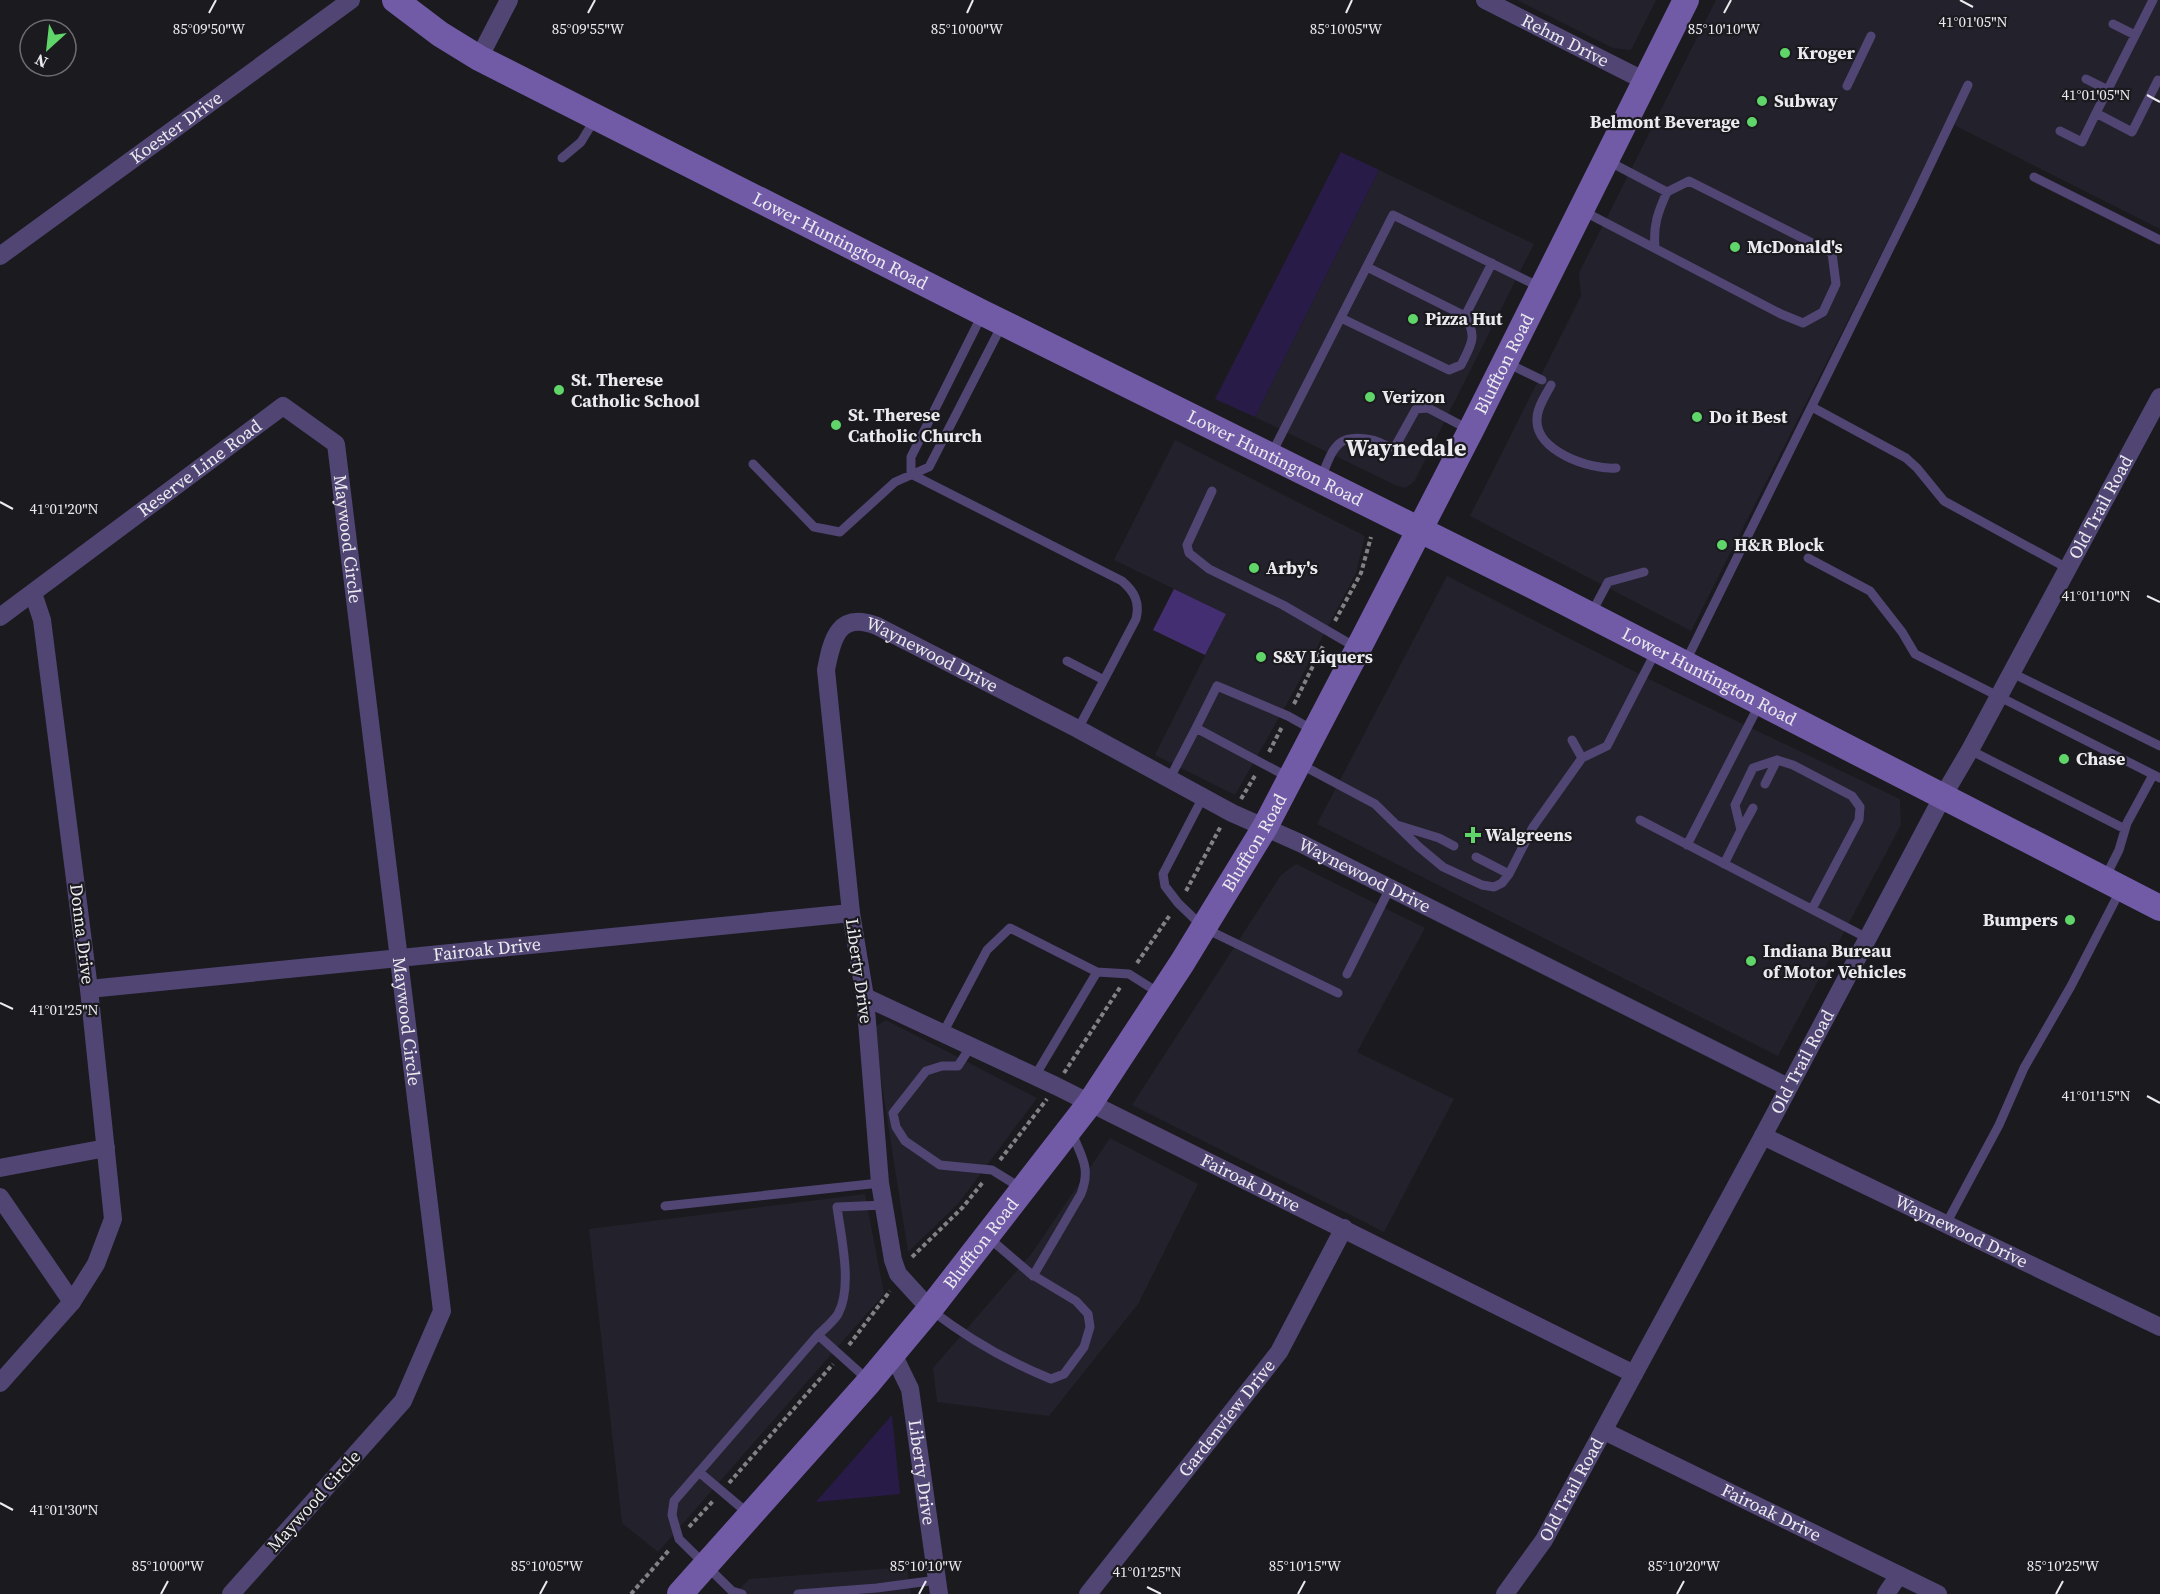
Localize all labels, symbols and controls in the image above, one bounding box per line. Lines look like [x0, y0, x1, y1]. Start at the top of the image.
street label: Rehm Drive [1517, 8, 1614, 73]
text: 41°01'05"N [1938, 11, 2008, 32]
north arrow [18, 18, 78, 78]
text: 85°09'50"W [173, 18, 246, 39]
text: 85°09'55"W [552, 18, 625, 39]
text: 85°10'00"W [931, 18, 1004, 39]
text: 85°10'05"W [1310, 18, 1383, 39]
text: 85°10'10"W [1688, 18, 1761, 39]
place label: Kroger [1797, 40, 1856, 65]
marker: Kroger [1778, 46, 1792, 60]
text: N [31, 49, 51, 74]
text: 41°01'05"N [2061, 84, 2131, 105]
street label: Koester Drive [124, 85, 227, 169]
place label: Subway [1774, 88, 1838, 113]
marker: Subway [1755, 94, 1769, 108]
place label: Belmont Beverage [1590, 109, 1740, 134]
marker: Belmont Beverage [1745, 115, 1759, 129]
street label: Lower Huntington Road [749, 186, 932, 295]
place label: McDonald's [1747, 234, 1843, 259]
marker: McDonald's [1728, 240, 1742, 254]
place label: Pizza Hut [1425, 306, 1503, 331]
street label: Bluffton Road [1468, 309, 1539, 418]
marker: Pizza Hut [1406, 312, 1420, 326]
place label: St. Therese Catholic School [571, 367, 700, 413]
marker: St. Therese Catholic School [552, 383, 566, 397]
place label: Verizon [1382, 384, 1445, 409]
marker: Verizon [1363, 390, 1377, 404]
place label: St. Therese Catholic Church [848, 402, 982, 448]
street label: Lower Huntington Road [1183, 403, 1367, 512]
place label: Do it Best [1709, 404, 1788, 429]
marker: Do it Best [1690, 410, 1704, 424]
street label: Reserve Line Road [132, 413, 266, 522]
marker: St. Therese Catholic Church [829, 418, 843, 432]
district label: Waynedale [1346, 431, 1466, 464]
street label: Old Trail Road [2062, 450, 2139, 563]
street label: Maywood Circle [328, 473, 368, 605]
text: 41°01'20"N [29, 498, 99, 519]
place label: H&R Block [1734, 532, 1824, 557]
marker: H&R Block [1715, 538, 1729, 552]
place label: Arby's [1266, 555, 1318, 580]
marker: Arby's [1247, 561, 1261, 575]
text: 41°01'10"N [2061, 585, 2131, 606]
street label: Waynewood Drive [863, 610, 1003, 698]
street label: Lower Huntington Road [1618, 621, 1801, 731]
place label: S&V Liquers [1273, 644, 1373, 669]
marker: S&V Liquers [1254, 650, 1268, 664]
place label: Chase [2076, 746, 2125, 771]
marker: Chase [2057, 752, 2071, 766]
street label: Bluffton Road [1216, 789, 1292, 896]
place label: Walgreens [1485, 822, 1572, 847]
marker: Walgreens [1466, 828, 1480, 842]
street label: Waynewood Drive [1294, 831, 1435, 918]
street label: Donna Drive [64, 882, 101, 986]
place label: Bumpers [1983, 907, 2058, 932]
marker: Bumpers [2063, 913, 2077, 927]
street label: Liberty Drive [840, 917, 879, 1025]
street label: Fairoak Drive [432, 931, 542, 967]
place label: Indiana Bureau of Motor Vehicles [1763, 938, 1906, 984]
marker: Indiana Bureau of Motor Vehicles [1744, 954, 1758, 968]
street label: Maywood Circle [387, 956, 427, 1087]
text: 41°01'25"N [29, 999, 99, 1020]
street label: Old Trail Road [1764, 1005, 1840, 1118]
text: 41°01'15"N [2061, 1085, 2131, 1106]
street label: Fairoak Drive [1197, 1147, 1305, 1218]
street label: Waynewood Drive [1891, 1188, 2032, 1274]
street label: Bluffton Road [937, 1192, 1024, 1294]
street label: Gardenview Drive [1172, 1354, 1281, 1482]
street label: Liberty Drive [902, 1418, 942, 1527]
street label: Old Trail Road [1533, 1433, 1609, 1546]
street label: Maywood Circle [261, 1444, 366, 1557]
street label: Fairoak Drive [1717, 1477, 1825, 1547]
text: 41°01'30"N [29, 1499, 99, 1520]
text: 85°10'00"W [132, 1555, 205, 1576]
text: 85°10'05"W [511, 1555, 584, 1576]
text: 85°10'10"W [890, 1555, 963, 1576]
text: 85°10'15"W [1269, 1555, 1342, 1576]
text: 85°10'20"W [1648, 1555, 1721, 1576]
text: 85°10'25"W [2027, 1555, 2100, 1576]
text: 41°01'25"N [1112, 1561, 1182, 1582]

